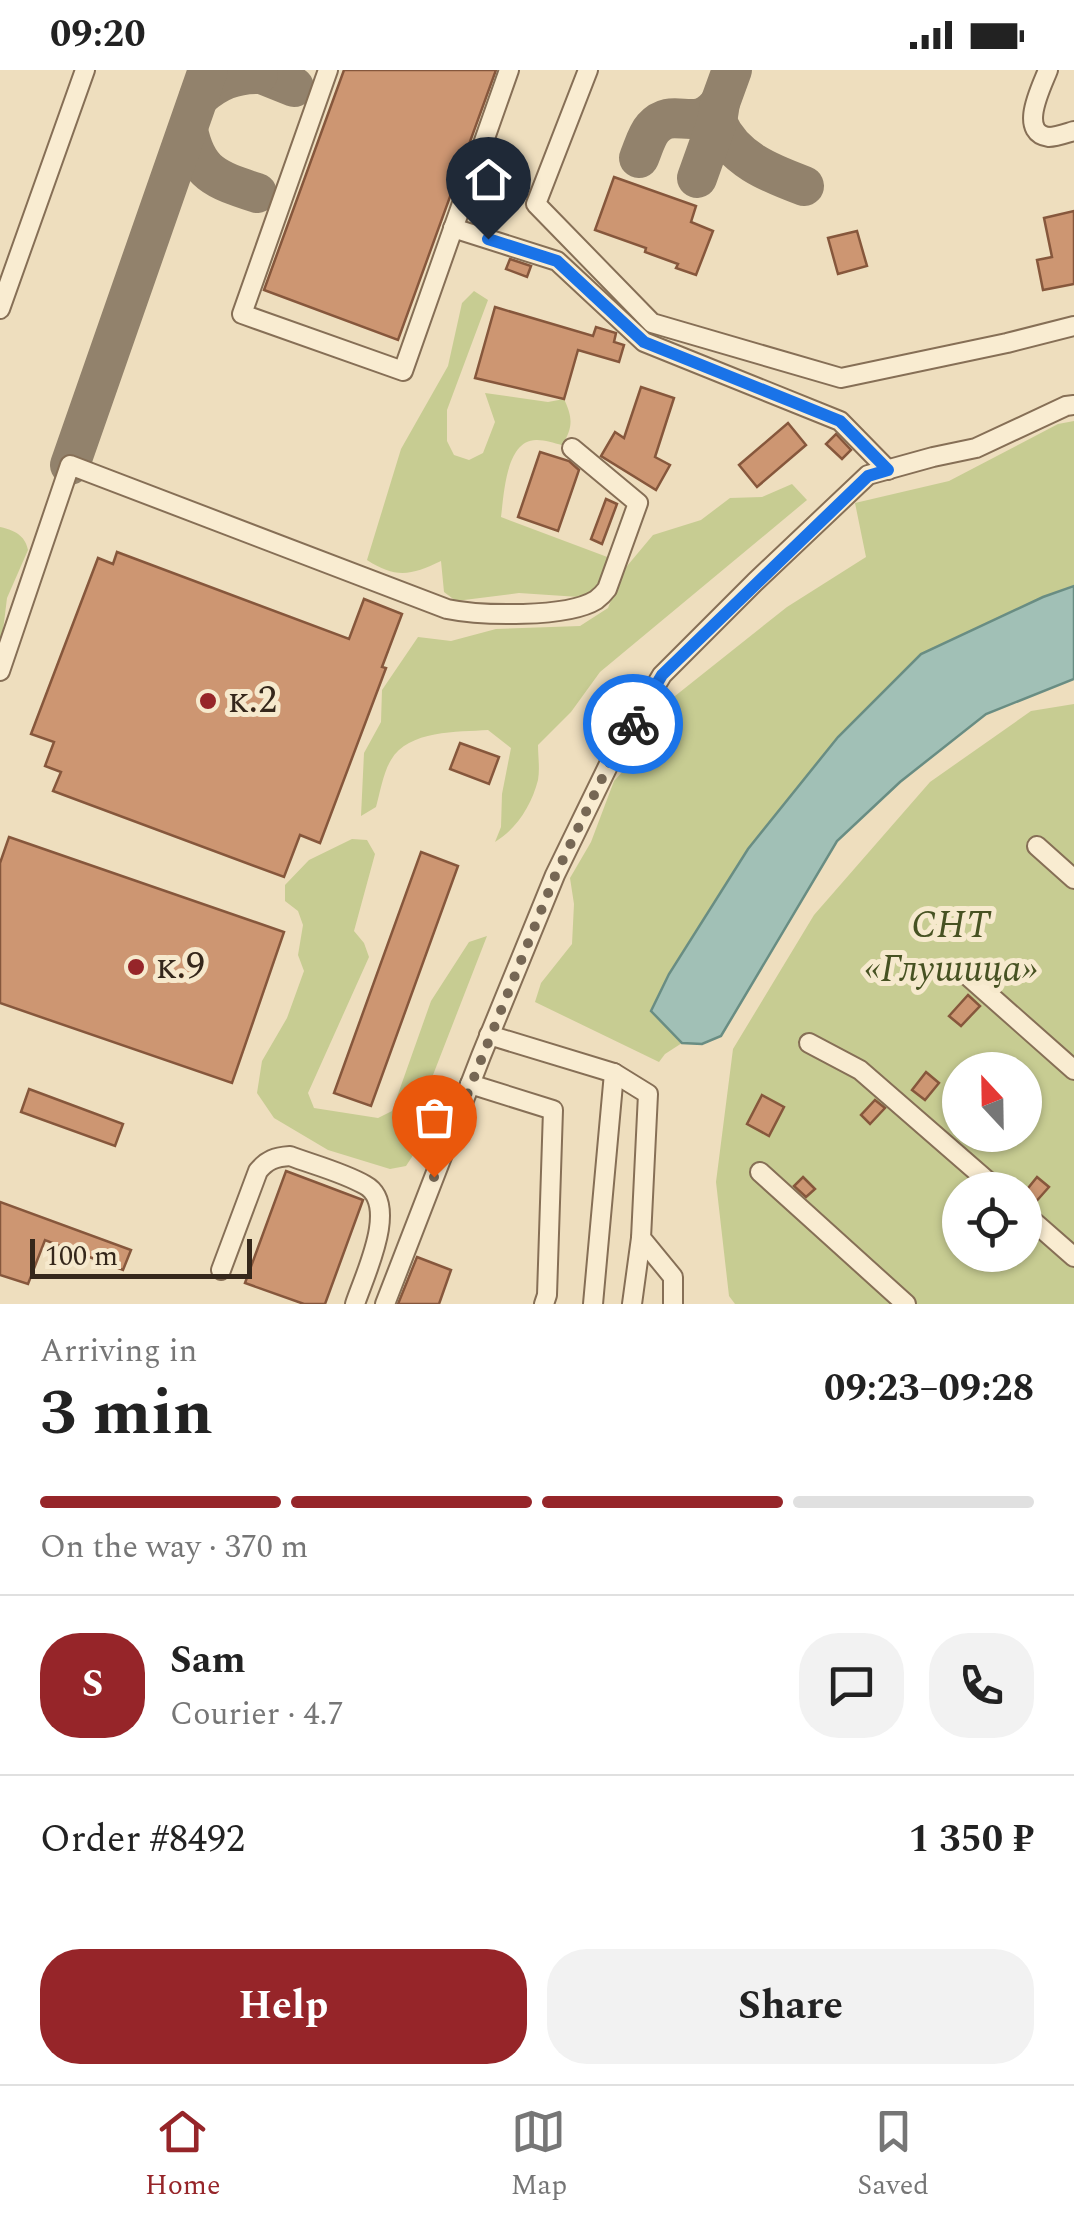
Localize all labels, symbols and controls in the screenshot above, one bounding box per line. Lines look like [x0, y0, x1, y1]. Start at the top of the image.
text: 09:20 [50, 6, 145, 64]
pin [446, 137, 531, 240]
icon: home [461, 152, 516, 207]
place label: к.2 [228, 672, 277, 730]
courier [583, 674, 683, 774]
marker: к.2 [197, 690, 219, 712]
icon: bike [606, 697, 661, 752]
park label: СНТ «Глушица» [865, 897, 1037, 999]
place label: к.9 [156, 938, 205, 996]
marker: к.9 [125, 956, 147, 978]
north arrow [942, 1052, 1042, 1152]
map controls [942, 1052, 1042, 1272]
pin [392, 1075, 477, 1178]
icon: bag [407, 1090, 462, 1145]
button: locate [942, 1172, 1042, 1272]
scale bar [30, 1234, 252, 1278]
text: 100 m [45, 1235, 118, 1278]
text: Arriving in [40, 1327, 197, 1376]
text: 09:23–09:28 [824, 1360, 1034, 1418]
text: 3 min [40, 1364, 213, 1463]
text: On the way · 370 m [40, 1523, 308, 1572]
text: Sam [170, 1632, 246, 1690]
button: chat [799, 1633, 904, 1738]
button: phone [929, 1633, 1034, 1738]
text: S [82, 1656, 103, 1714]
text: Courier · 4.7 [170, 1690, 343, 1739]
text: Order #8492 [40, 1811, 245, 1869]
text: 1 350 ₽ [908, 1811, 1034, 1869]
button: Help [40, 1949, 527, 2064]
button: Share [547, 1949, 1034, 2064]
tab: Home [145, 2104, 221, 2207]
tab: Map [511, 2104, 567, 2207]
tab: Saved [857, 2104, 929, 2207]

